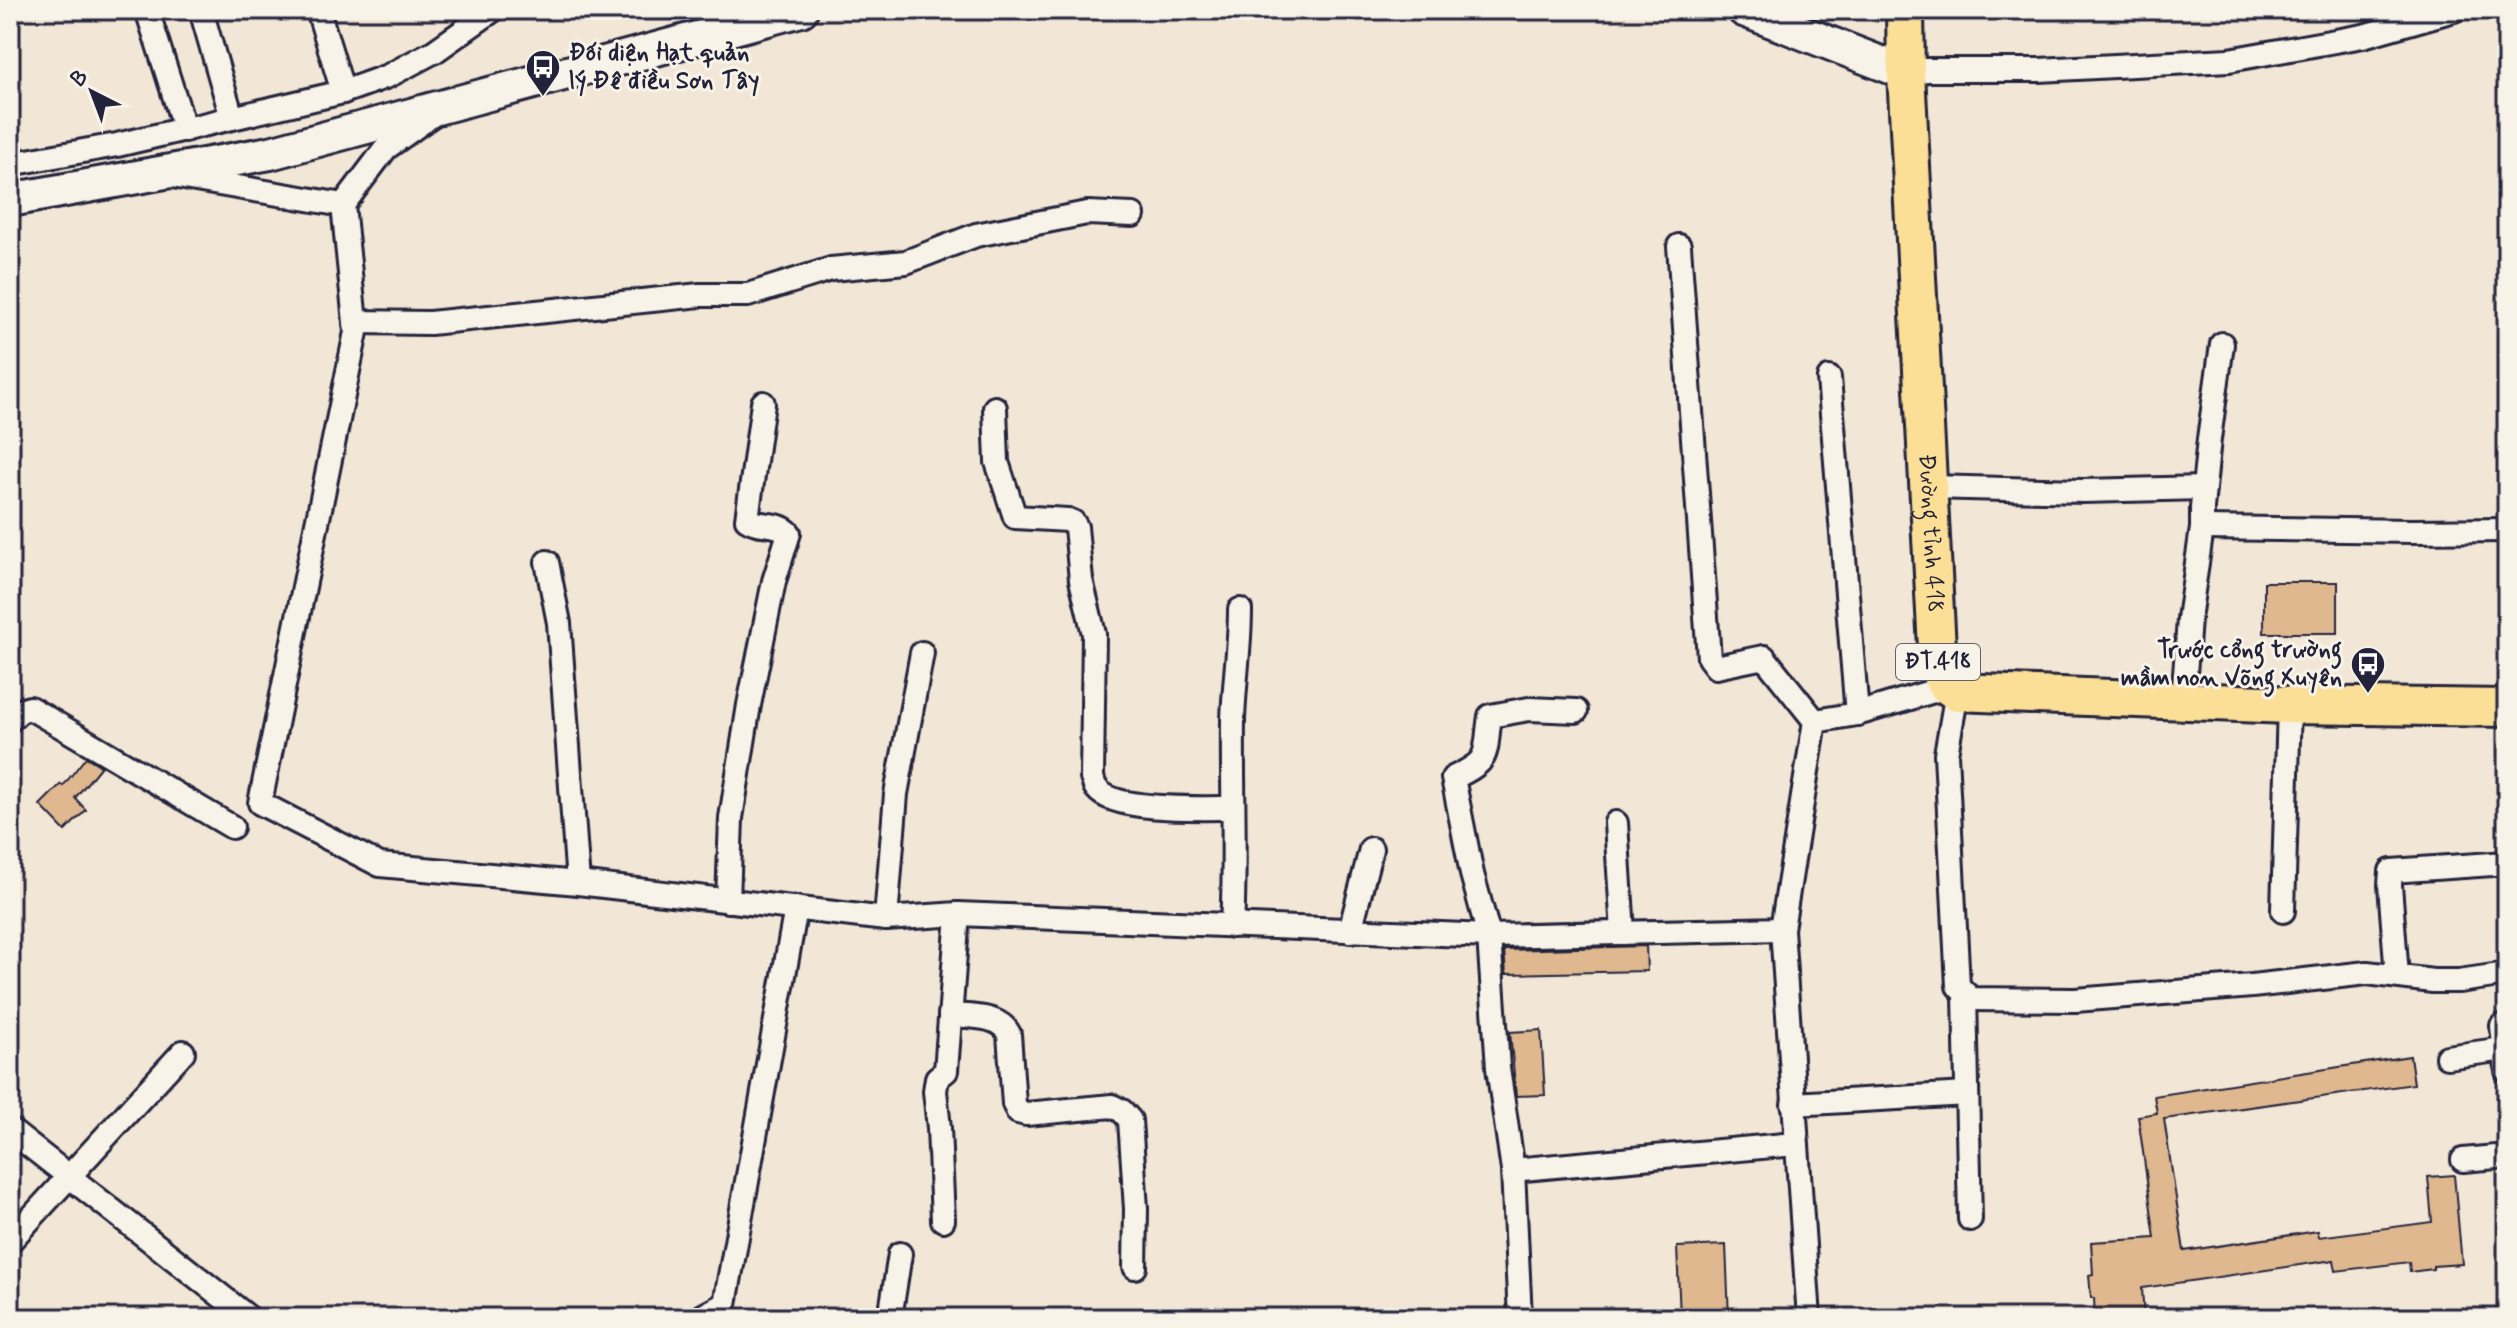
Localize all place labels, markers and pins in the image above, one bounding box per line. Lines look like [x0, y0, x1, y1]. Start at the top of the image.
place label: Đối diện Hạt quản lý Đê điều Sơn Tây [569, 38, 759, 97]
bus stop icon: Đối diện Hạt quản lý Đê điều Sơn Tây [524, 48, 562, 98]
place label: Trước cổng trường mầm non Võng Xuyên [2121, 635, 2342, 697]
bus stop icon: Trước cổng trường mầm non Võng Xuyên [2349, 645, 2387, 695]

